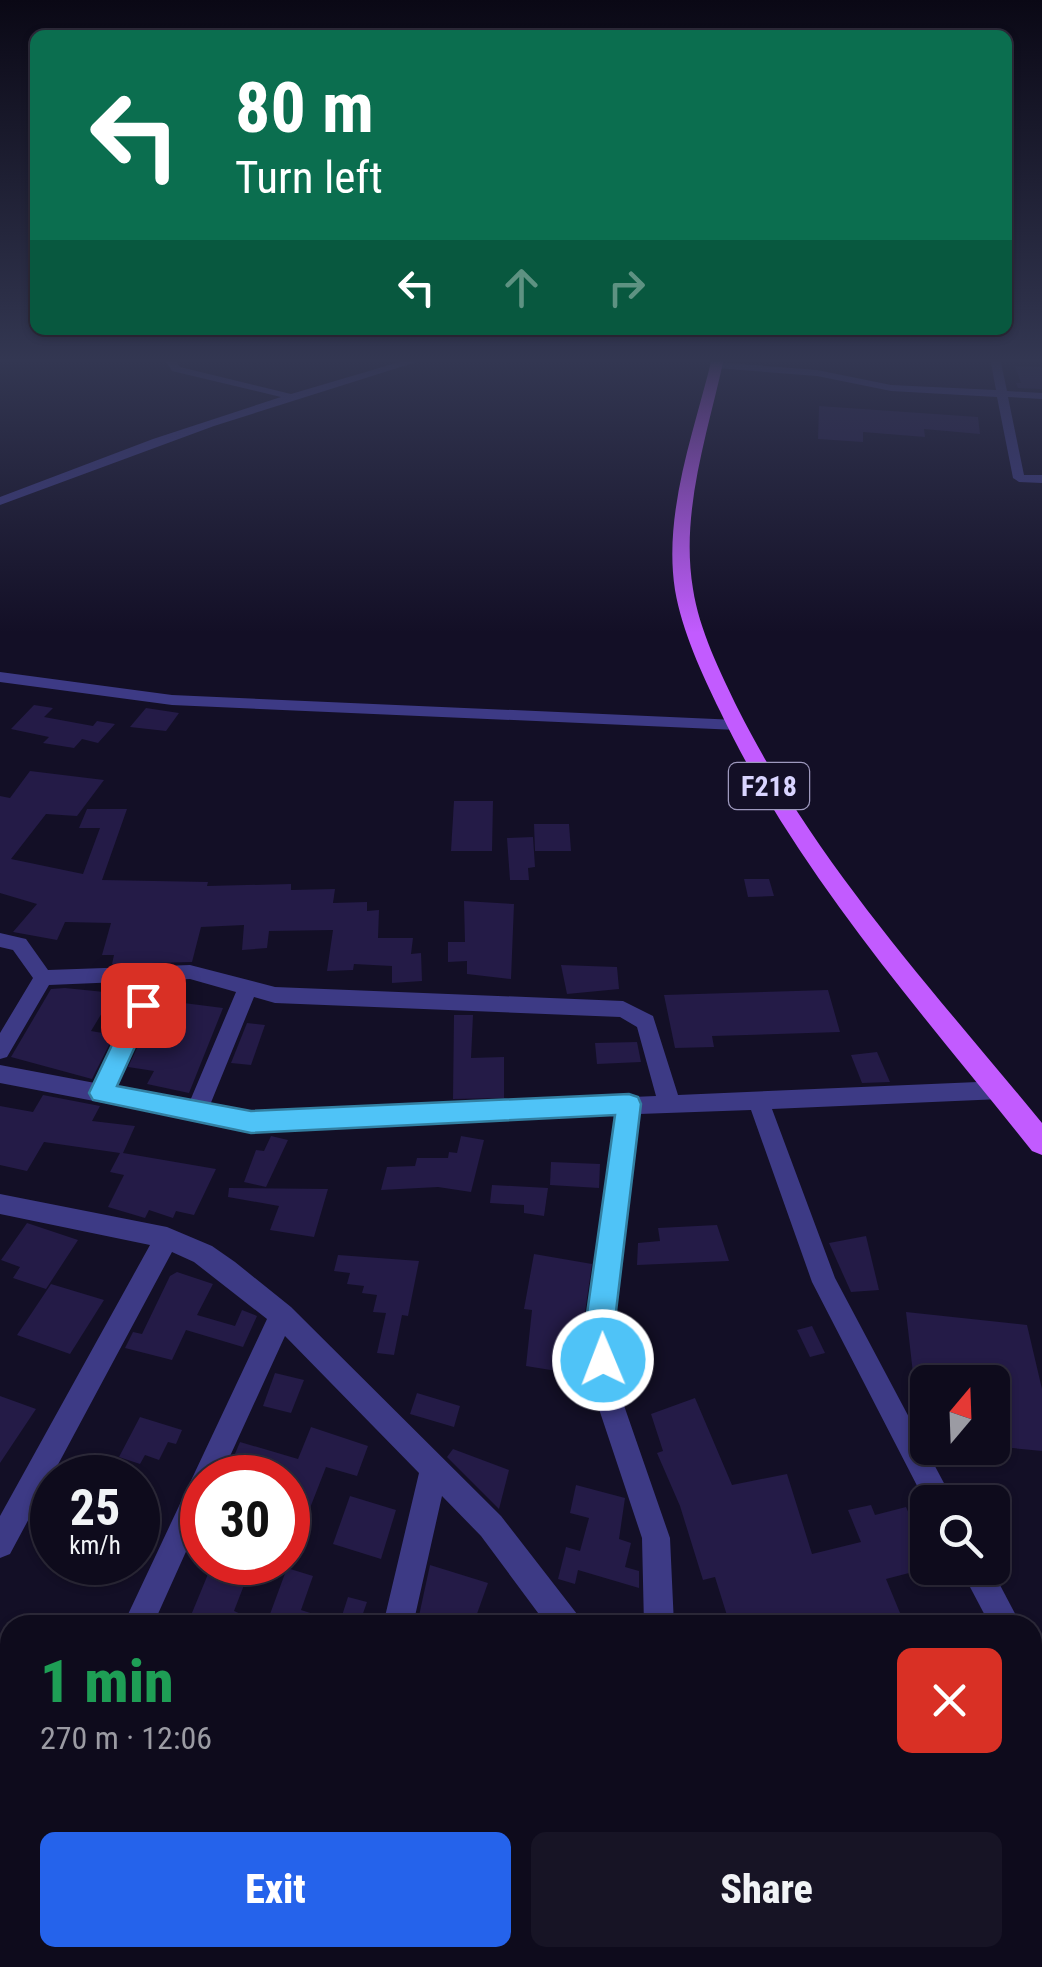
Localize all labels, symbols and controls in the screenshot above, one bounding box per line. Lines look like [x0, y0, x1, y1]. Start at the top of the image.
text: 80 m [235, 67, 374, 149]
icon: left [70, 70, 200, 200]
text: Turn left [235, 151, 383, 204]
icon: left [389, 260, 444, 315]
icon: ahead [494, 260, 549, 315]
icon: right [599, 260, 654, 315]
road number: F218 [729, 763, 809, 809]
pin [101, 963, 186, 1048]
icon: arrive [116, 978, 171, 1033]
position arrow [551, 1308, 655, 1412]
north arrow [910, 1365, 1010, 1465]
map controls [910, 1365, 1010, 1585]
speed limit sign: 30 [180, 1455, 310, 1585]
text: 25 [70, 1479, 120, 1537]
button: search [910, 1485, 1010, 1585]
text: km/h [69, 1531, 121, 1560]
text: 1 min [40, 1646, 174, 1717]
button: close [897, 1648, 1002, 1753]
text: 270 m · 12:06 [40, 1719, 212, 1757]
button: Exit [40, 1832, 511, 1947]
button: Share [531, 1832, 1002, 1947]

